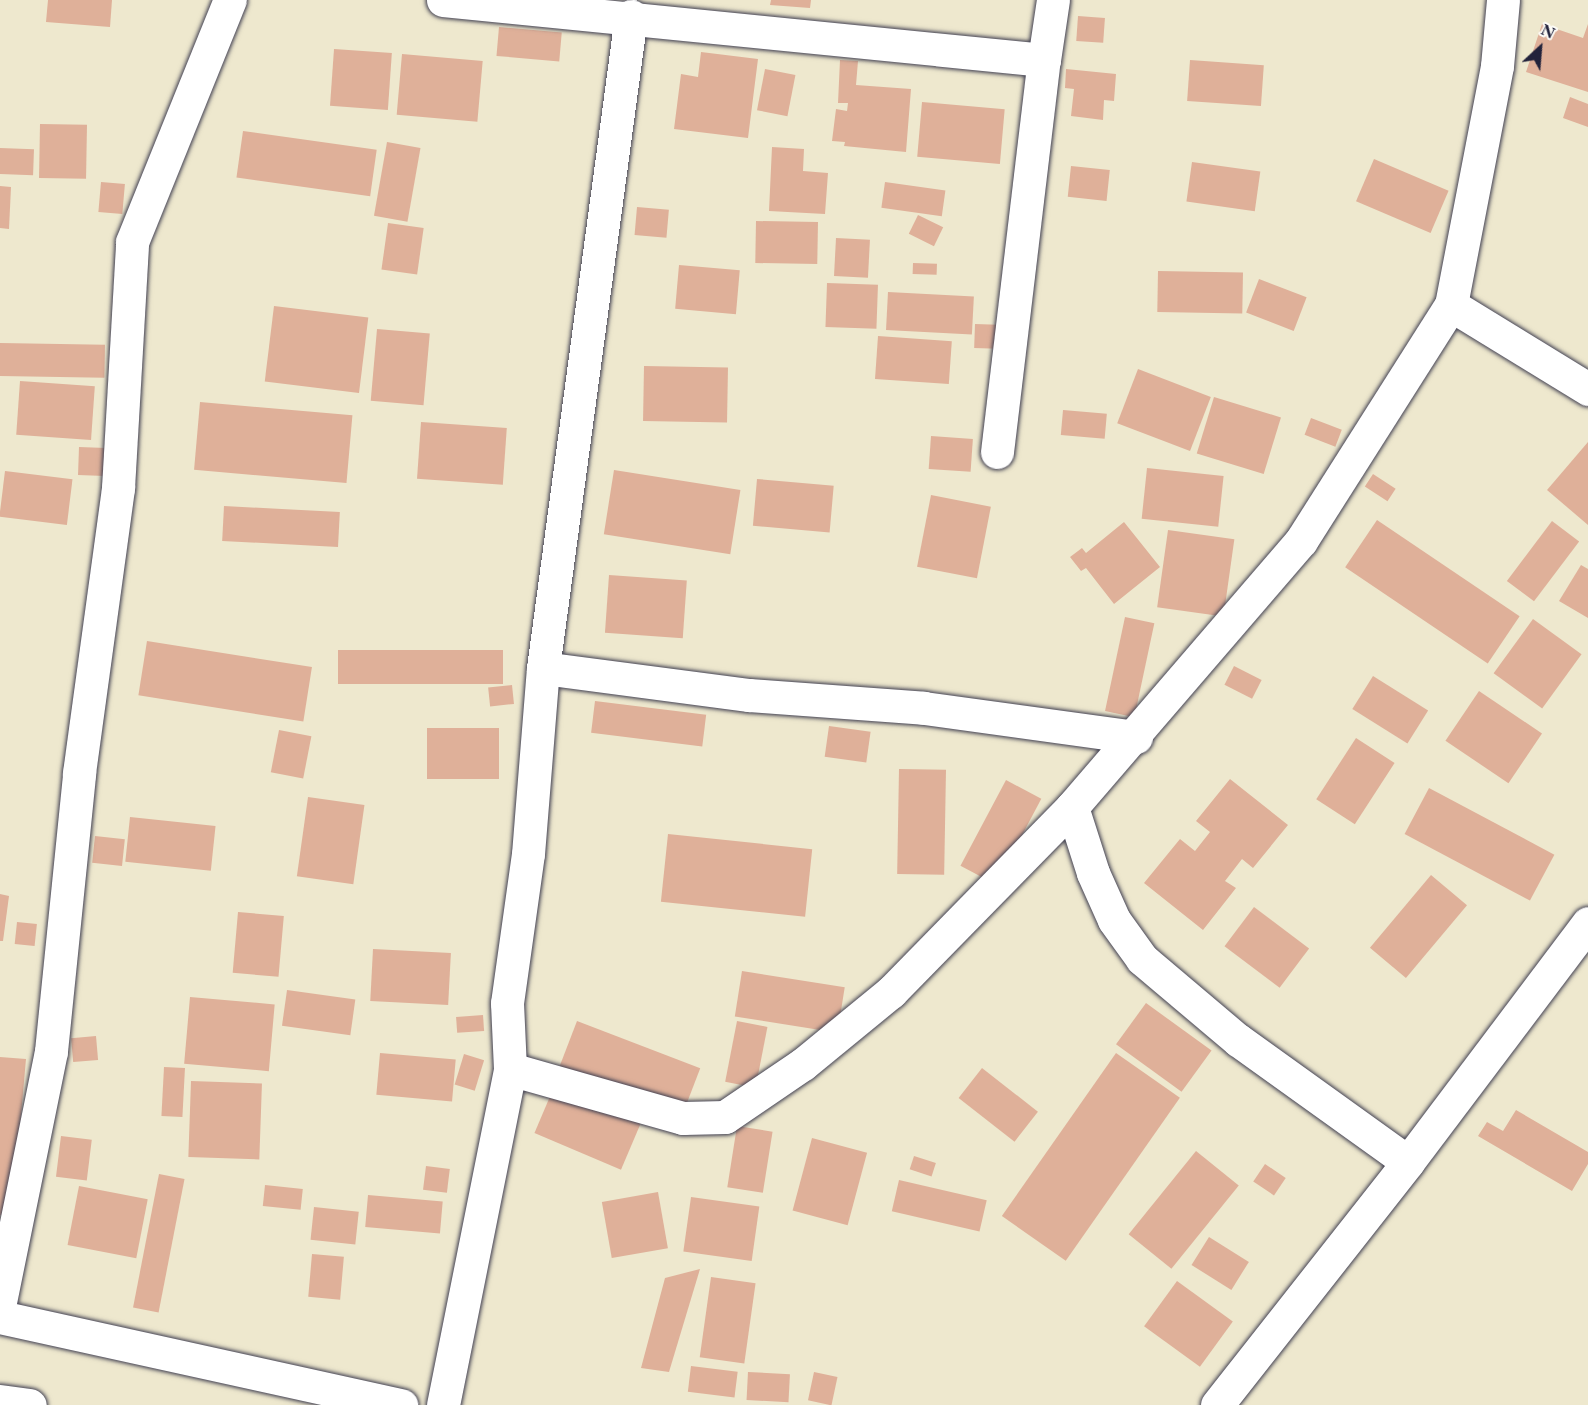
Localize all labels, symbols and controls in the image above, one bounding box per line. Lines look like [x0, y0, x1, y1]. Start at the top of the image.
north arrow [1510, 18, 1570, 78]
text: N [1538, 19, 1559, 44]

